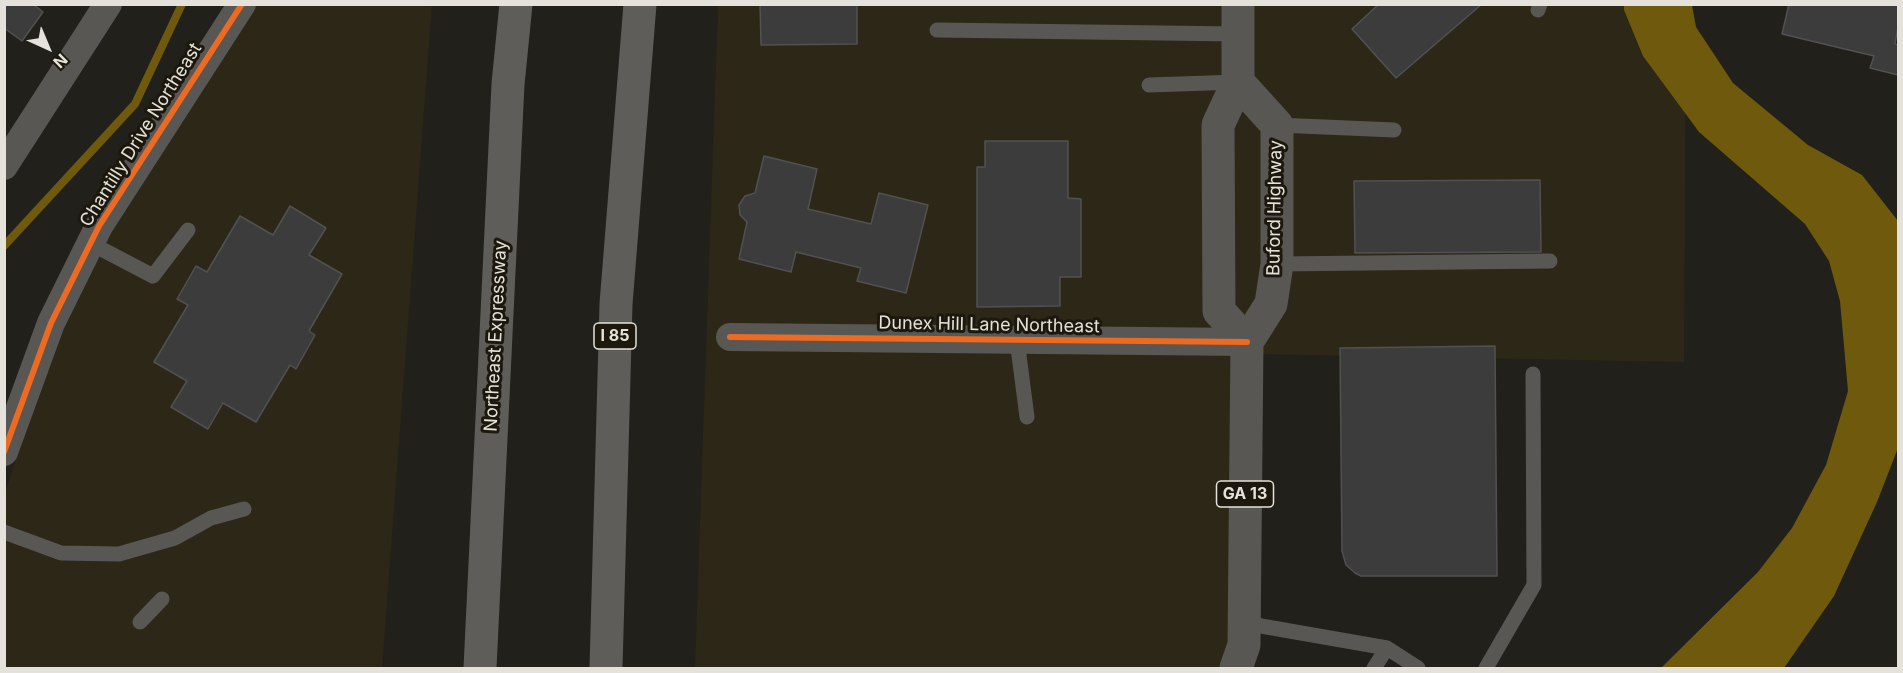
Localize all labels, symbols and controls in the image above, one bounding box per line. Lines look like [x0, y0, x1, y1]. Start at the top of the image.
north arrow [18, 18, 78, 78]
street label: Chantilly Drive Northeast [76, 39, 206, 231]
text: N [49, 50, 72, 72]
street label: Buford Highway [1263, 140, 1287, 276]
street label: Northeast Expressway [480, 240, 512, 432]
street label: Dunex Hill Lane Northeast [878, 312, 1100, 338]
road number: I 85 [594, 323, 636, 349]
road number: GA 13 [1216, 481, 1274, 507]

